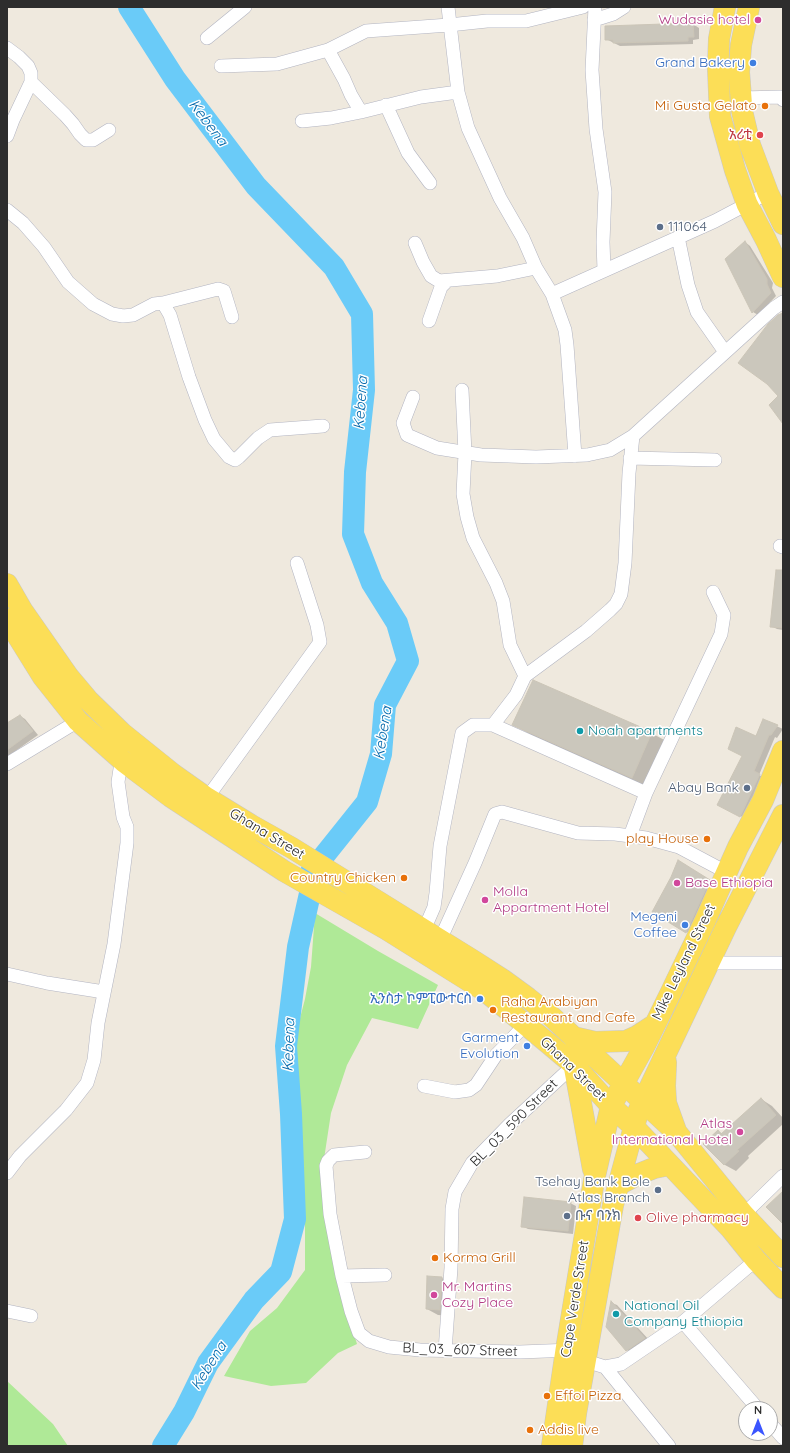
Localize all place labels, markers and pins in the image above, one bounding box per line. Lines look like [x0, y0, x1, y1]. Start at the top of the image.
place label: Wudasie hotel [658, 12, 750, 28]
marker: Wudasie hotel [753, 15, 763, 25]
place label: Grand Bakery [655, 55, 745, 71]
marker: Grand Bakery [748, 58, 758, 68]
place label: Mi Gusta Gelato [655, 98, 757, 114]
marker: Mi Gusta Gelato [760, 101, 770, 111]
place label: አሪቲ [729, 127, 752, 143]
marker: አሪቲ [755, 130, 765, 140]
place label: 111064 [668, 219, 707, 235]
marker: 111064 [655, 222, 665, 232]
place label: Noah apartments [588, 723, 703, 739]
marker: Noah apartments [575, 726, 585, 736]
place label: Abay Bank [668, 780, 739, 796]
marker: Abay Bank [742, 783, 752, 793]
place label: play House [626, 831, 699, 847]
marker: play House [702, 834, 712, 844]
place label: Country Chicken [290, 870, 396, 886]
marker: Country Chicken [399, 873, 409, 883]
place label: Base Ethiopia [685, 875, 773, 891]
marker: Base Ethiopia [672, 878, 682, 888]
place label: Molla Appartment Hotel [493, 884, 609, 916]
marker: Molla Appartment Hotel [480, 895, 490, 905]
place label: Megeni Coffee [630, 909, 677, 942]
marker: Megeni Coffee [680, 920, 690, 930]
place label: ኢንስታ ኮምፒውተርስ [370, 991, 472, 1007]
marker: ኢንስታ ኮምፒውተርስ [475, 994, 485, 1004]
place label: Raha Arabiyan Restaurant and Cafe [501, 994, 635, 1026]
marker: Raha Arabiyan Restaurant and Cafe [488, 1005, 498, 1015]
place label: Garment Evolution [460, 1030, 519, 1062]
marker: Garment Evolution [522, 1041, 532, 1051]
place label: Atlas International Hotel [612, 1116, 732, 1148]
marker: Atlas International Hotel [735, 1127, 745, 1137]
place label: Tsehay Bank Bole Atlas Branch [535, 1174, 650, 1206]
marker: Tsehay Bank Bole Atlas Branch [653, 1185, 663, 1195]
place label: ቡና ባንክ [575, 1208, 621, 1224]
place label: Olive pharmacy [646, 1210, 749, 1226]
marker: ቡና ባንክ [562, 1211, 572, 1221]
marker: Olive pharmacy [633, 1213, 643, 1223]
place label: Korma Grill [443, 1250, 516, 1266]
marker: Korma Grill [430, 1253, 440, 1263]
place label: Mr. Martins Cozy Place [442, 1279, 513, 1312]
marker: Mr. Martins Cozy Place [429, 1290, 439, 1300]
place label: National Oil Company Ethiopia [624, 1298, 743, 1330]
marker: National Oil Company Ethiopia [611, 1309, 621, 1319]
place label: Effoi Pizza [555, 1388, 622, 1404]
marker: Effoi Pizza [542, 1391, 552, 1401]
place label: Addis live [538, 1422, 599, 1438]
marker: Addis live [525, 1425, 535, 1435]

